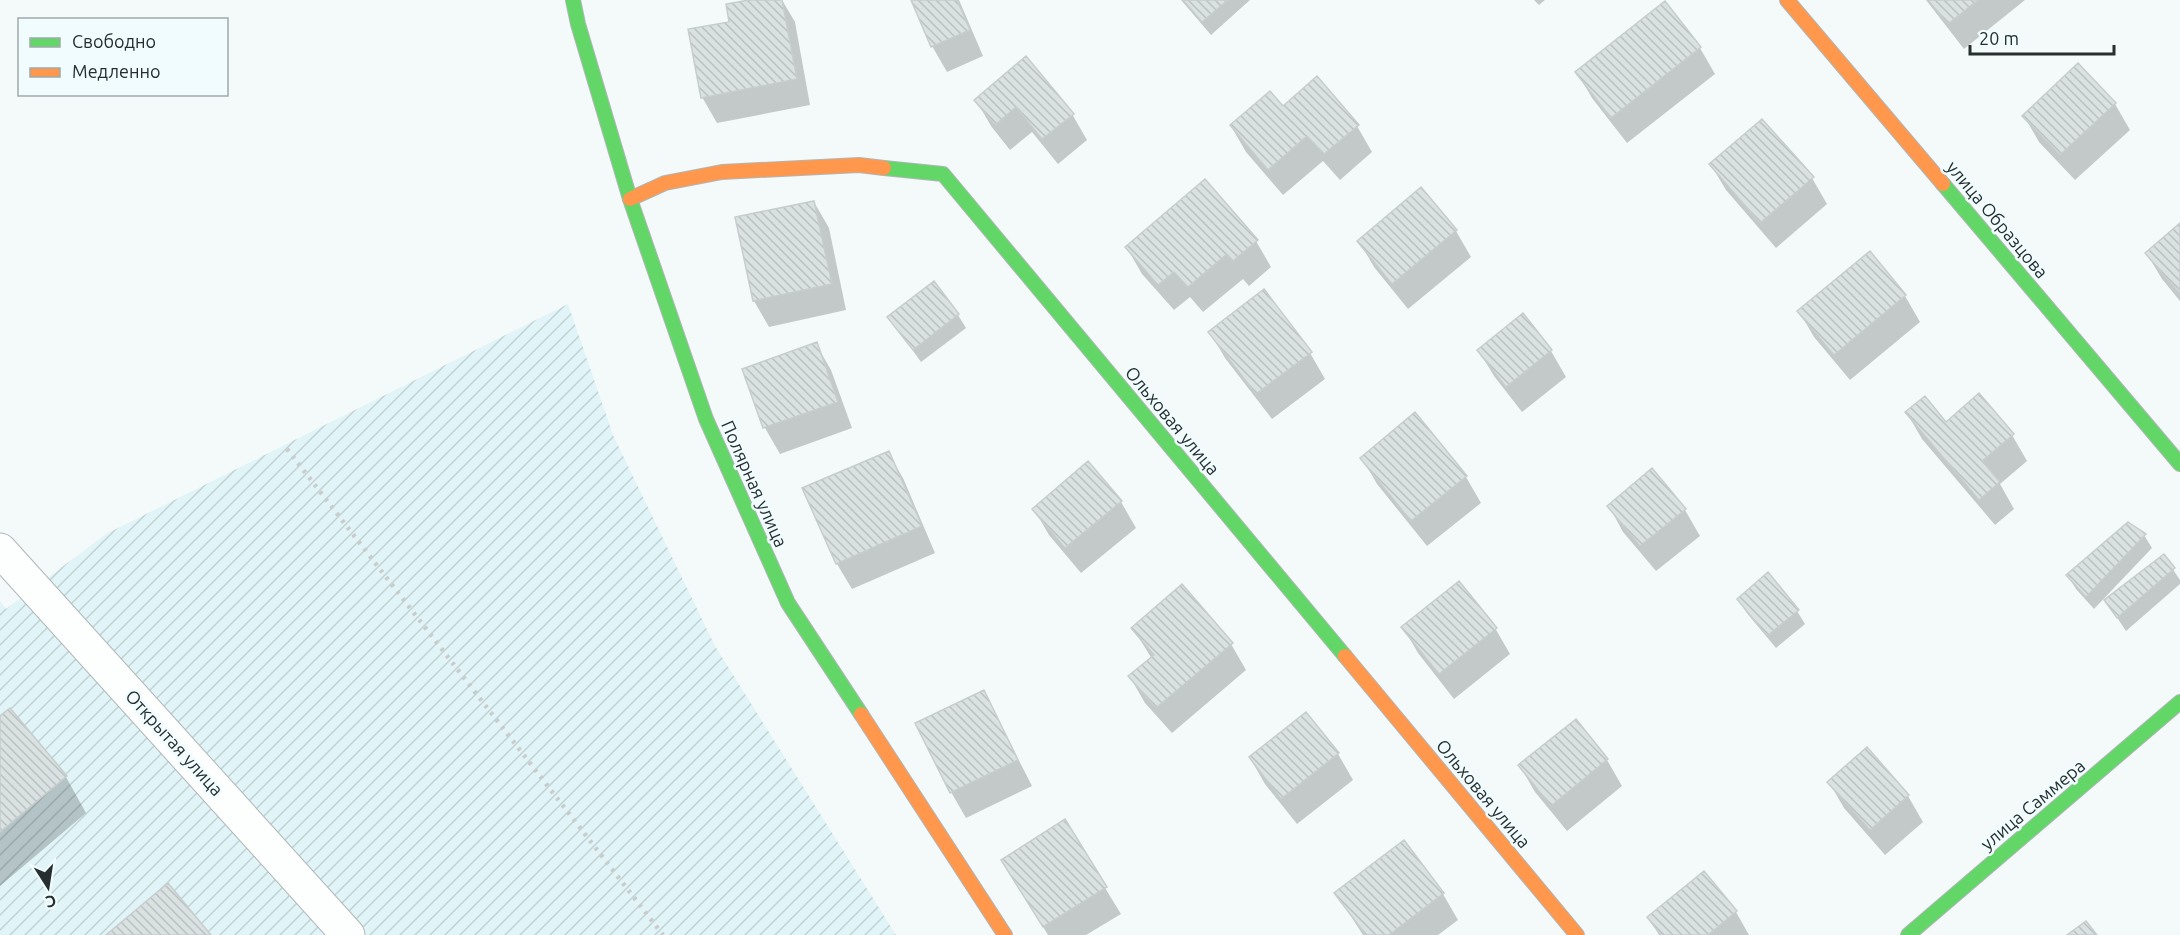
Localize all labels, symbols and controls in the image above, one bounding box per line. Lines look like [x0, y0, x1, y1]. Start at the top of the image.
legend [18, 18, 228, 96]
scale bar [1970, 18, 2114, 56]
text: 20 m [1979, 28, 2019, 48]
text: Свободно [72, 31, 156, 51]
text: Медленно [72, 61, 161, 81]
street label: улица Образцова [1943, 157, 2053, 282]
street label: Ольховая улица [1122, 362, 1224, 479]
street label: Полярная улица [718, 417, 792, 550]
street label: Открытая улица [122, 685, 227, 799]
street label: Ольховая улица [1433, 735, 1535, 852]
street label: улица Саммера [1976, 755, 2088, 854]
north arrow [18, 857, 78, 917]
text: С [44, 892, 58, 912]

